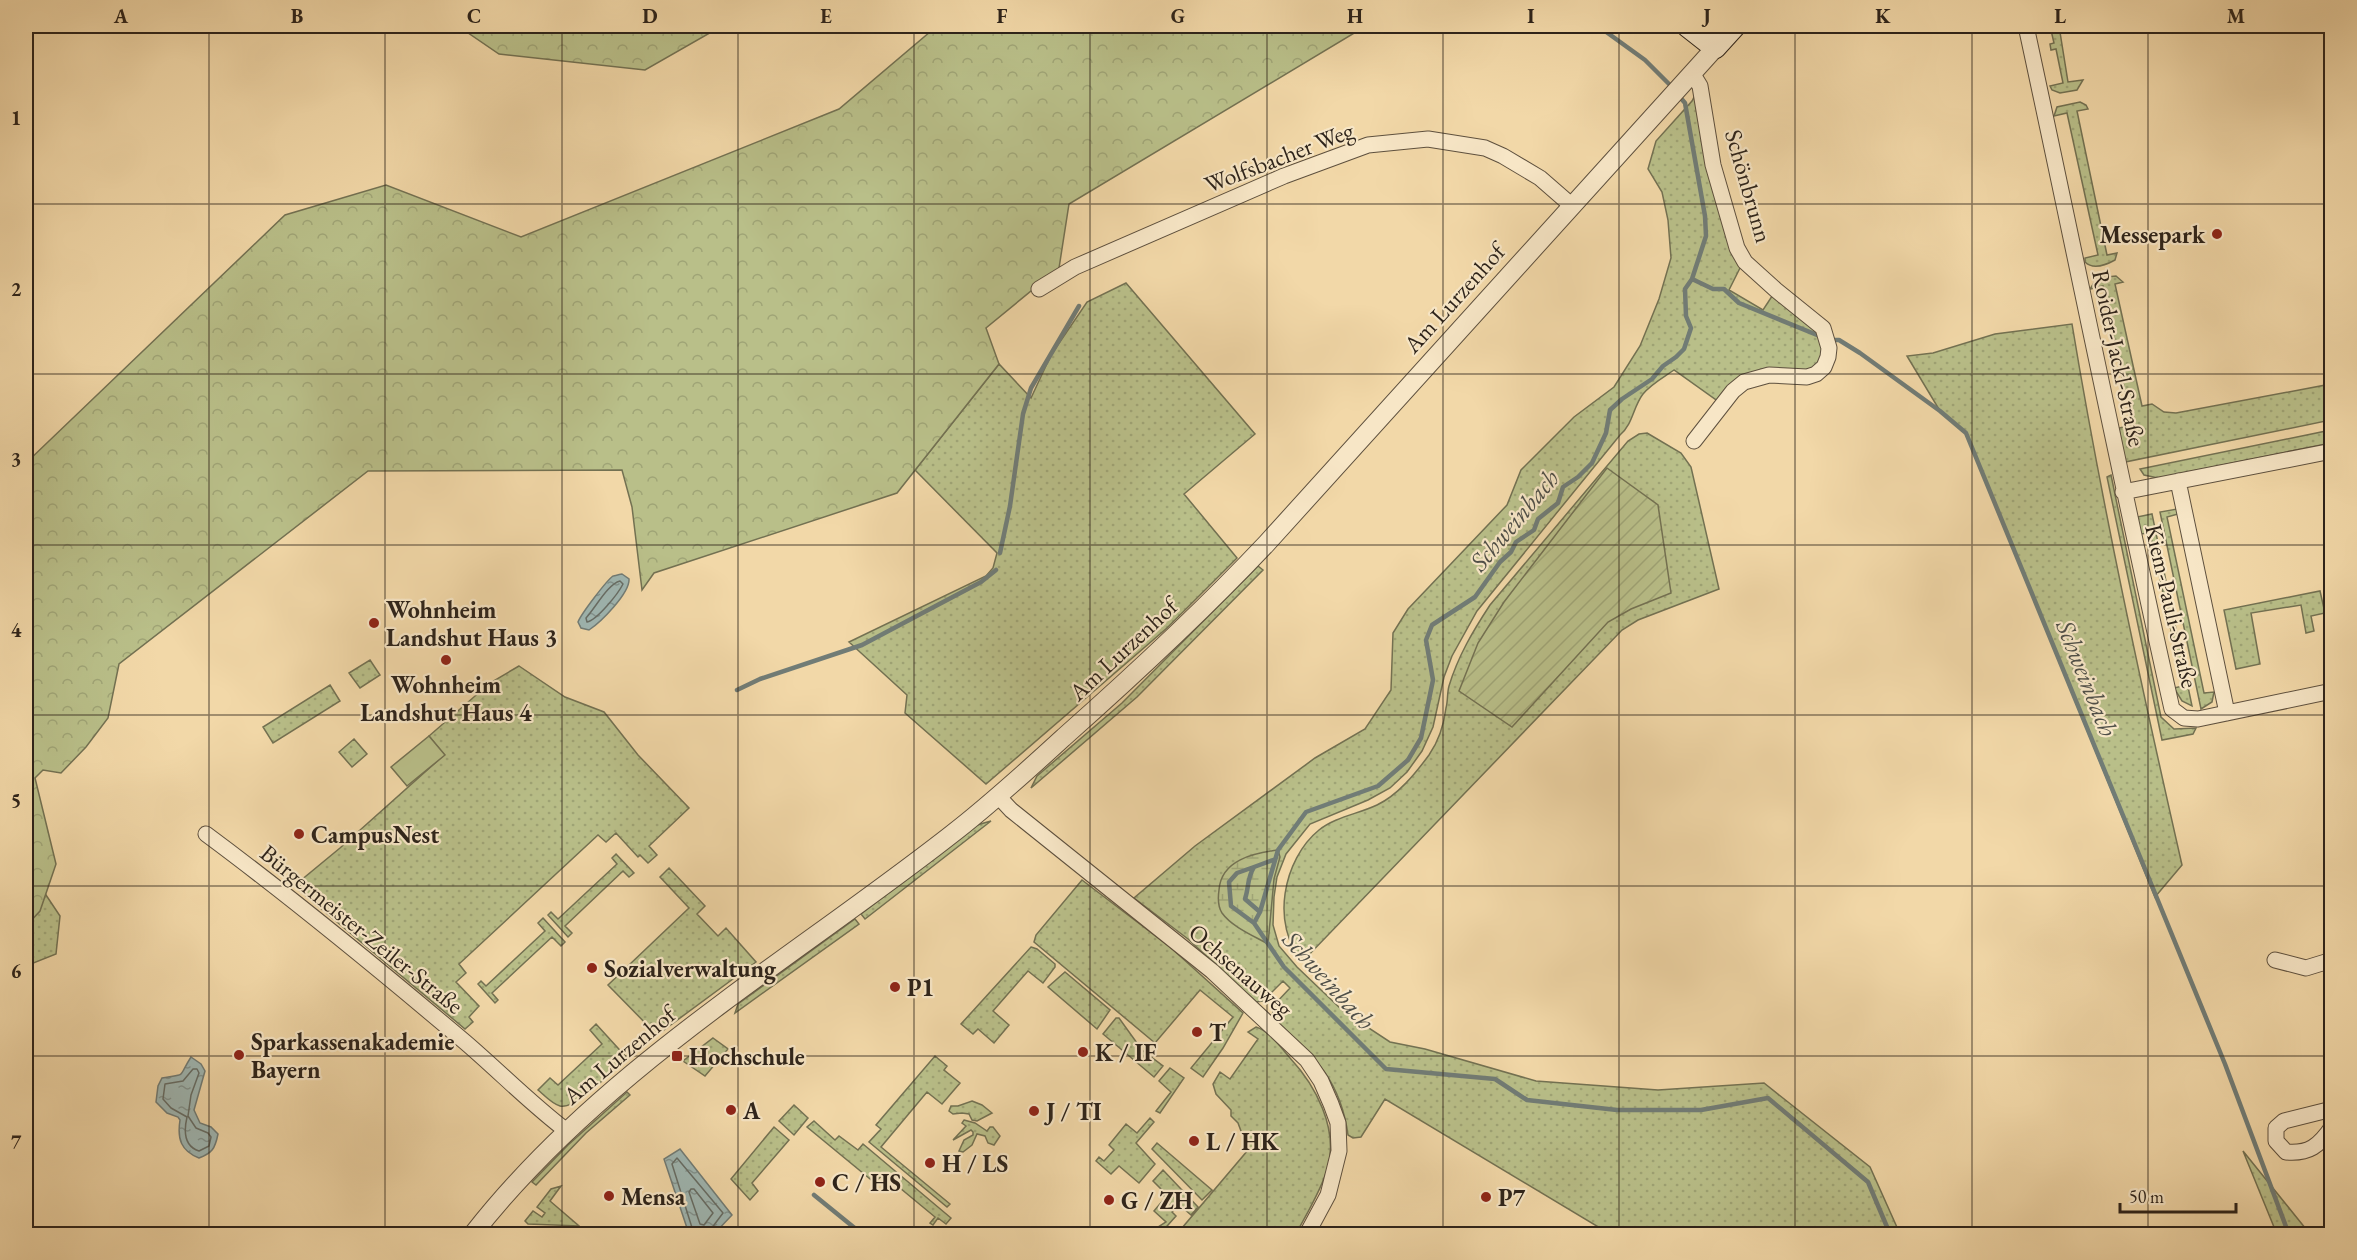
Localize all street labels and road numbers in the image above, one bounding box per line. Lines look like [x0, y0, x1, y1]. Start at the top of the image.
street label: Wolfsbacher Weg [1200, 114, 1359, 200]
street label: Schönbrunn [1718, 126, 1780, 246]
street label: Am Lurzenhof [1396, 234, 1514, 360]
street label: Roider-Jackl-Straße [2085, 267, 2153, 449]
street label: Kiem-Pauli-Straße [2138, 521, 2206, 691]
street label: Am Lurzenhof [1061, 588, 1186, 708]
street label: Bürgermeister-Zeiler-Straße [254, 837, 470, 1021]
street label: Ochsenauweg [1182, 916, 1300, 1024]
street label: Am Lurzenhof [556, 997, 684, 1112]

